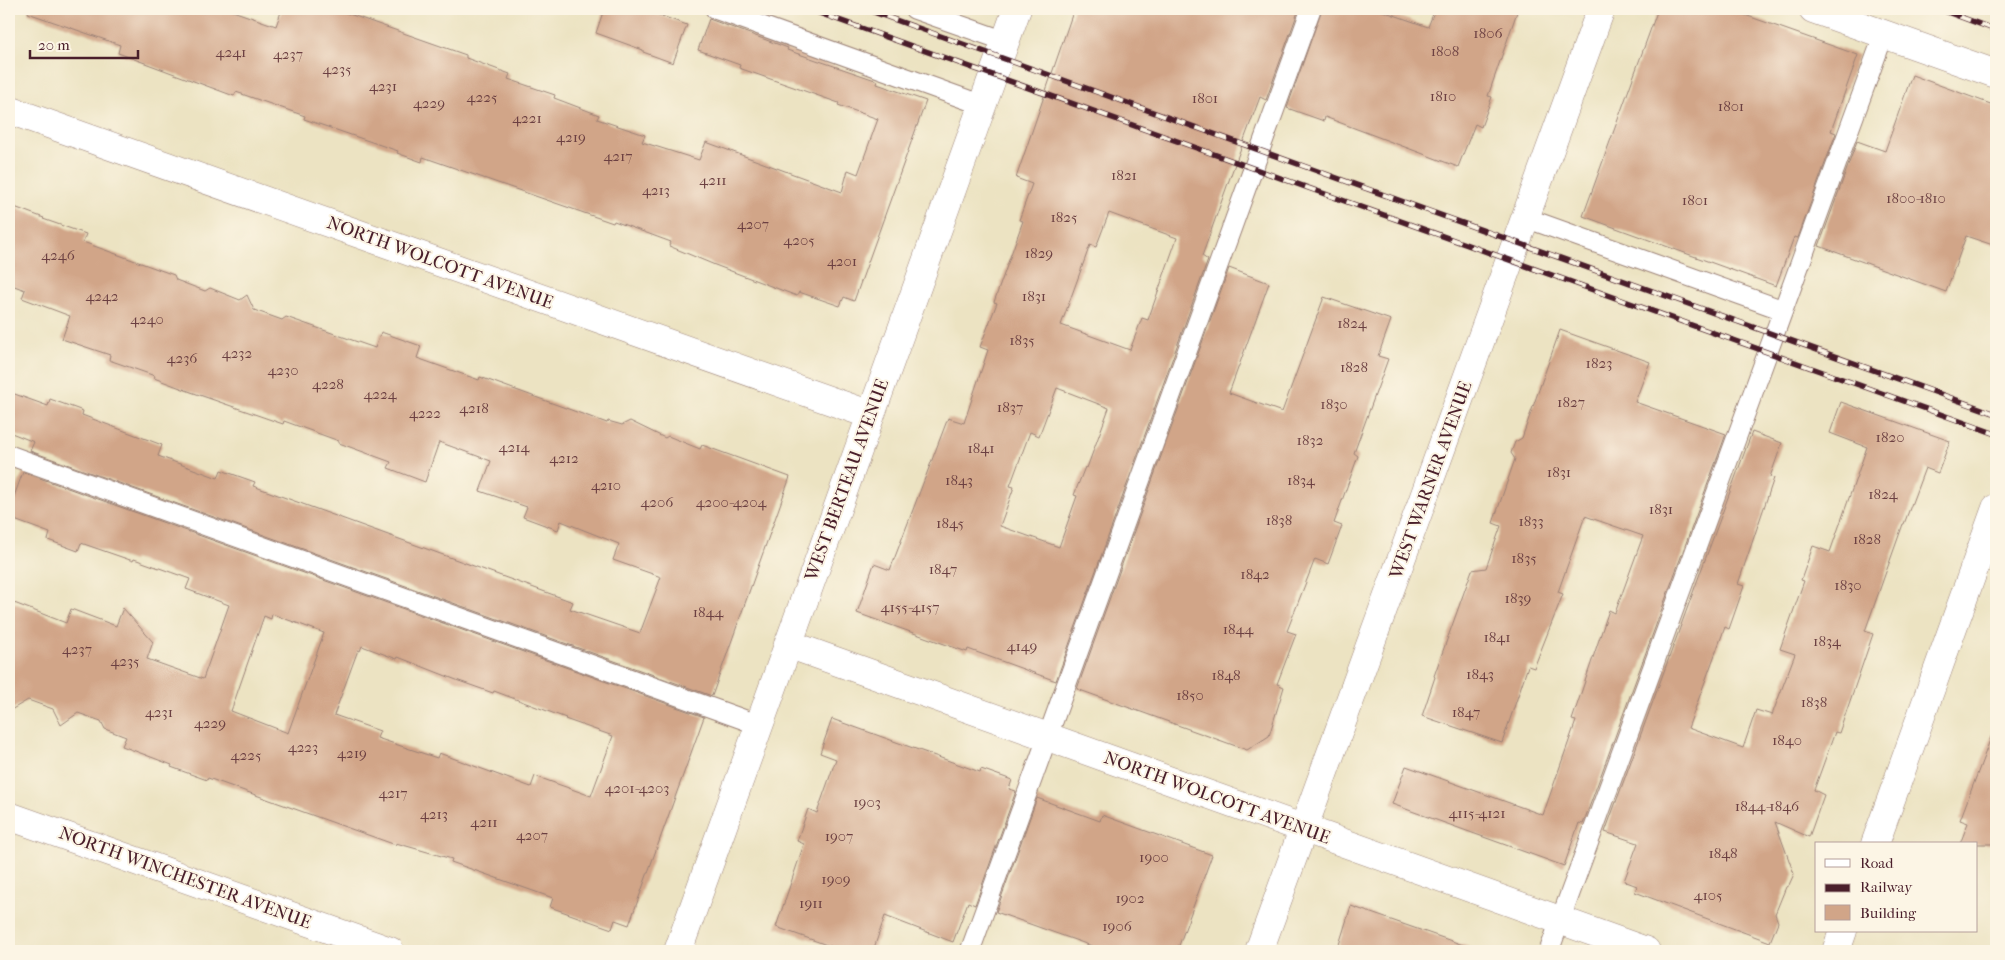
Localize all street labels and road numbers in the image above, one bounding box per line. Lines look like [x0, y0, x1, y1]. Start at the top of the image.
street label: NORTH WOLCOTT AVENUE [324, 212, 556, 314]
street label: WEST BERTEAU AVENUE [800, 376, 893, 585]
street label: WEST WARNER AVENUE [1385, 378, 1477, 583]
street label: NORTH WOLCOTT AVENUE [1101, 747, 1333, 849]
street label: NORTH WINCHESTER AVENUE [56, 822, 314, 934]

